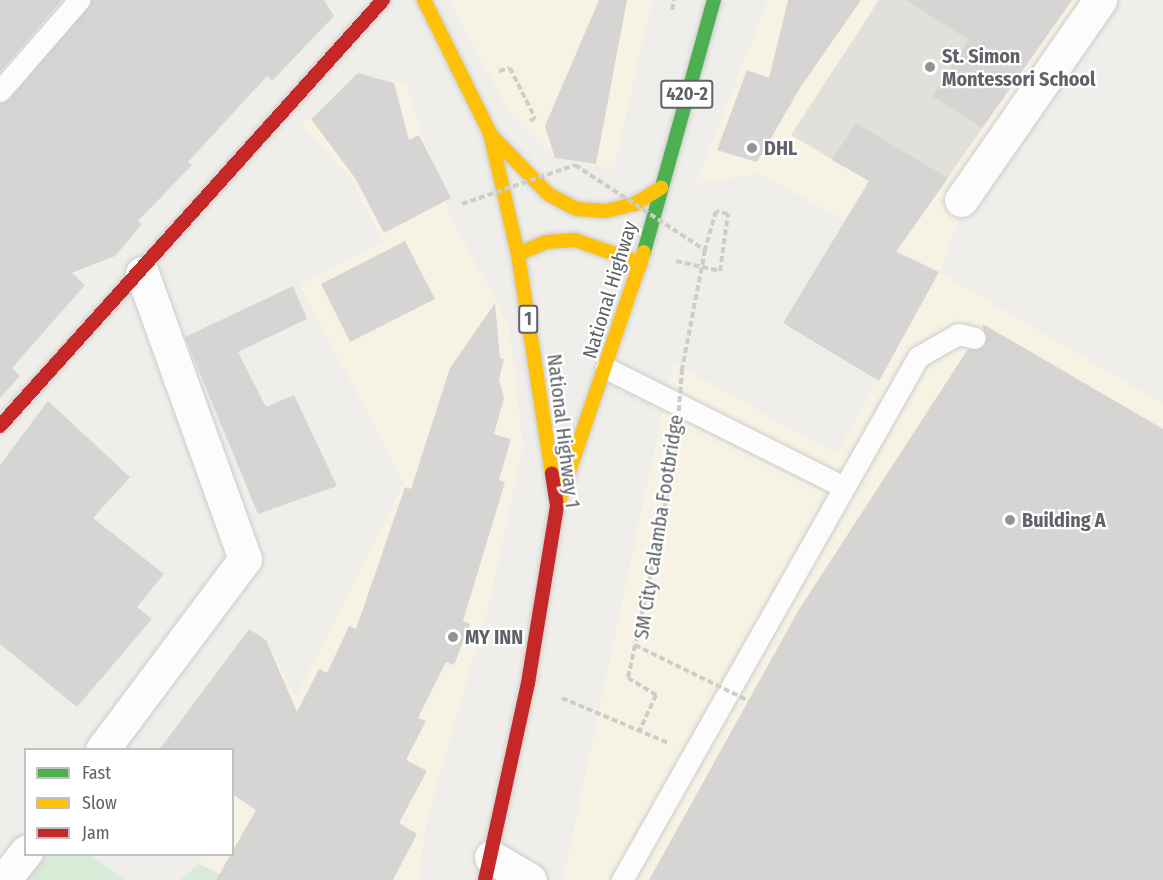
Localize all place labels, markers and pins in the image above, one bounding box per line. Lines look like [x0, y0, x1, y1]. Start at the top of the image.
place label: St. Simon Montessori School [942, 44, 1095, 91]
marker: St. Simon Montessori School [923, 60, 937, 74]
place label: DHL [764, 136, 797, 160]
marker: DHL [745, 141, 759, 155]
place label: Building A [1022, 508, 1106, 532]
marker: Building A [1003, 513, 1017, 527]
place label: MY INN [465, 625, 523, 649]
marker: MY INN [446, 630, 460, 644]

